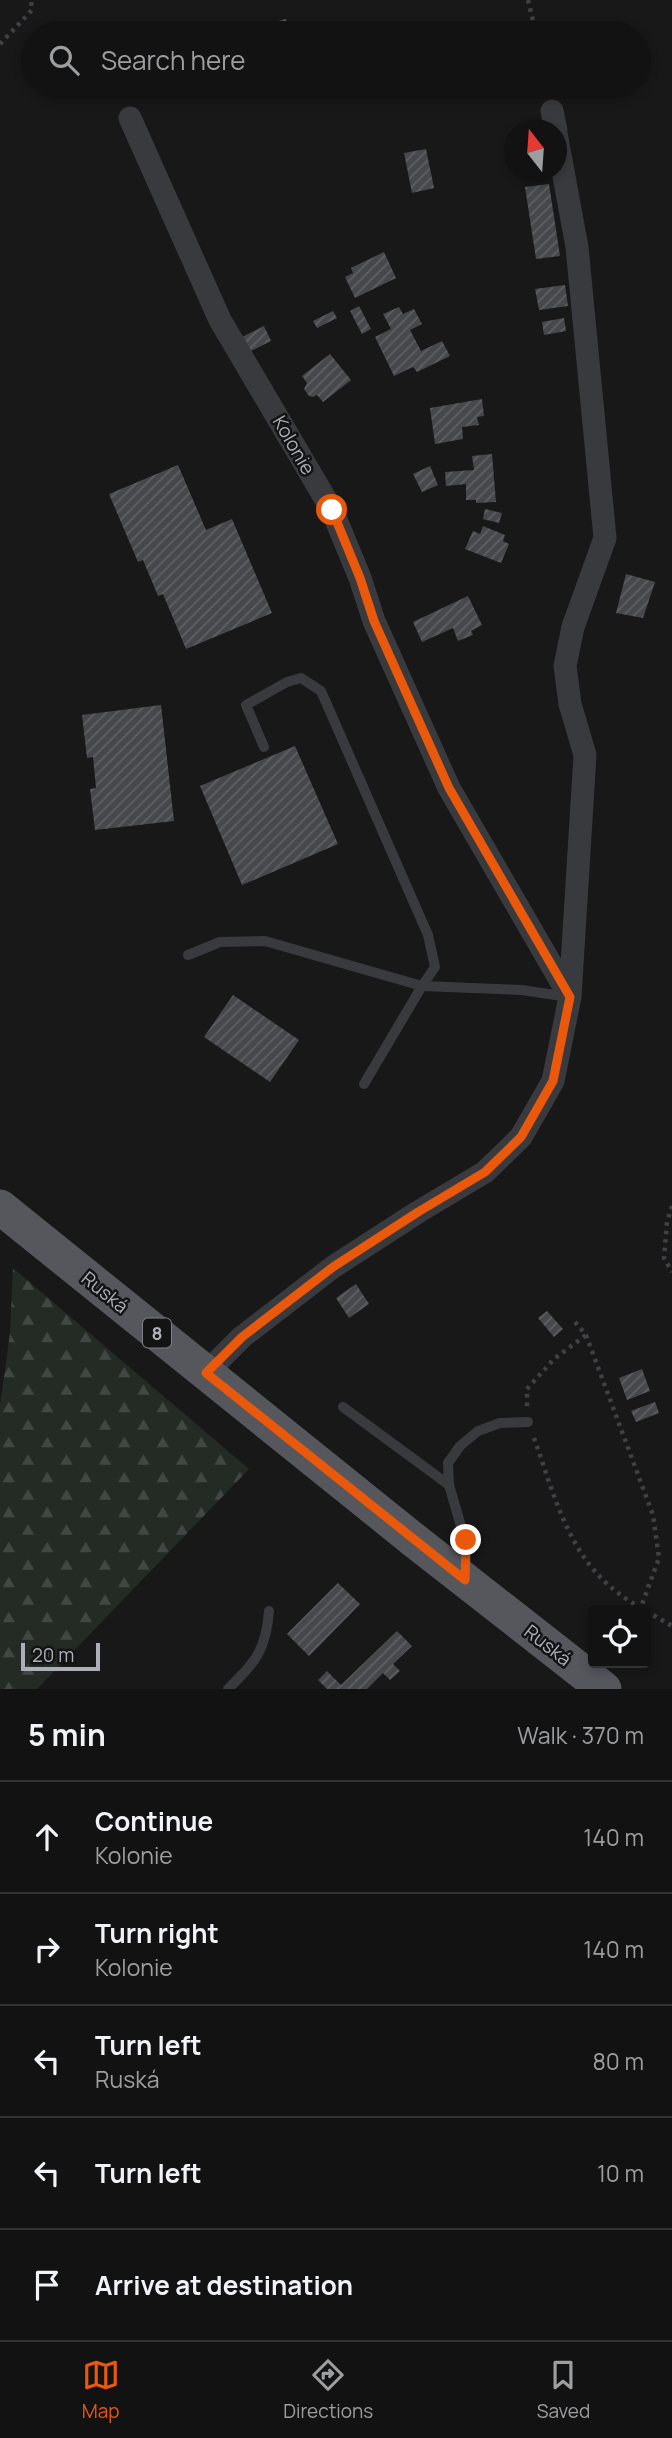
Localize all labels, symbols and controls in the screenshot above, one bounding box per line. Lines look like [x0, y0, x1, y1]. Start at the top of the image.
search box [21, 21, 651, 98]
icon: search [45, 41, 83, 79]
text: Search here [101, 42, 246, 78]
north arrow [504, 119, 567, 182]
street label: Kolonie [267, 411, 321, 479]
route start [316, 494, 347, 525]
street label: Ruská [76, 1265, 134, 1319]
road number: 8 [143, 1318, 171, 1348]
route end [450, 1524, 481, 1555]
map controls [588, 1605, 651, 1668]
button: locate [588, 1605, 651, 1668]
street label: Ruská [519, 1618, 577, 1672]
scale bar [21, 1640, 100, 1672]
text: 20 m [32, 1642, 74, 1668]
text: 5 min [28, 1714, 106, 1755]
text: Walk · 370 m [517, 1719, 644, 1751]
text: Continue [95, 1803, 213, 1839]
icon: ahead [28, 1818, 66, 1856]
text: 140 m [583, 1821, 644, 1853]
text: Kolonie [95, 1839, 173, 1871]
text: Turn right [95, 1915, 219, 1951]
icon: right [28, 1930, 66, 1968]
text: 140 m [583, 1933, 644, 1965]
text: Kolonie [95, 1951, 173, 1983]
text: Turn left [95, 2027, 202, 2063]
icon: left [28, 2042, 66, 2080]
text: 80 m [593, 2045, 644, 2077]
text: Ruská [95, 2063, 159, 2095]
icon: left [28, 2154, 66, 2192]
text: Turn left [95, 2155, 202, 2191]
text: 10 m [597, 2157, 644, 2189]
icon: arrive [28, 2266, 66, 2304]
text: Arrive at destination [95, 2267, 353, 2303]
tab: Map [82, 2356, 120, 2424]
tab: Directions [283, 2356, 373, 2424]
tab: Saved [537, 2356, 590, 2424]

